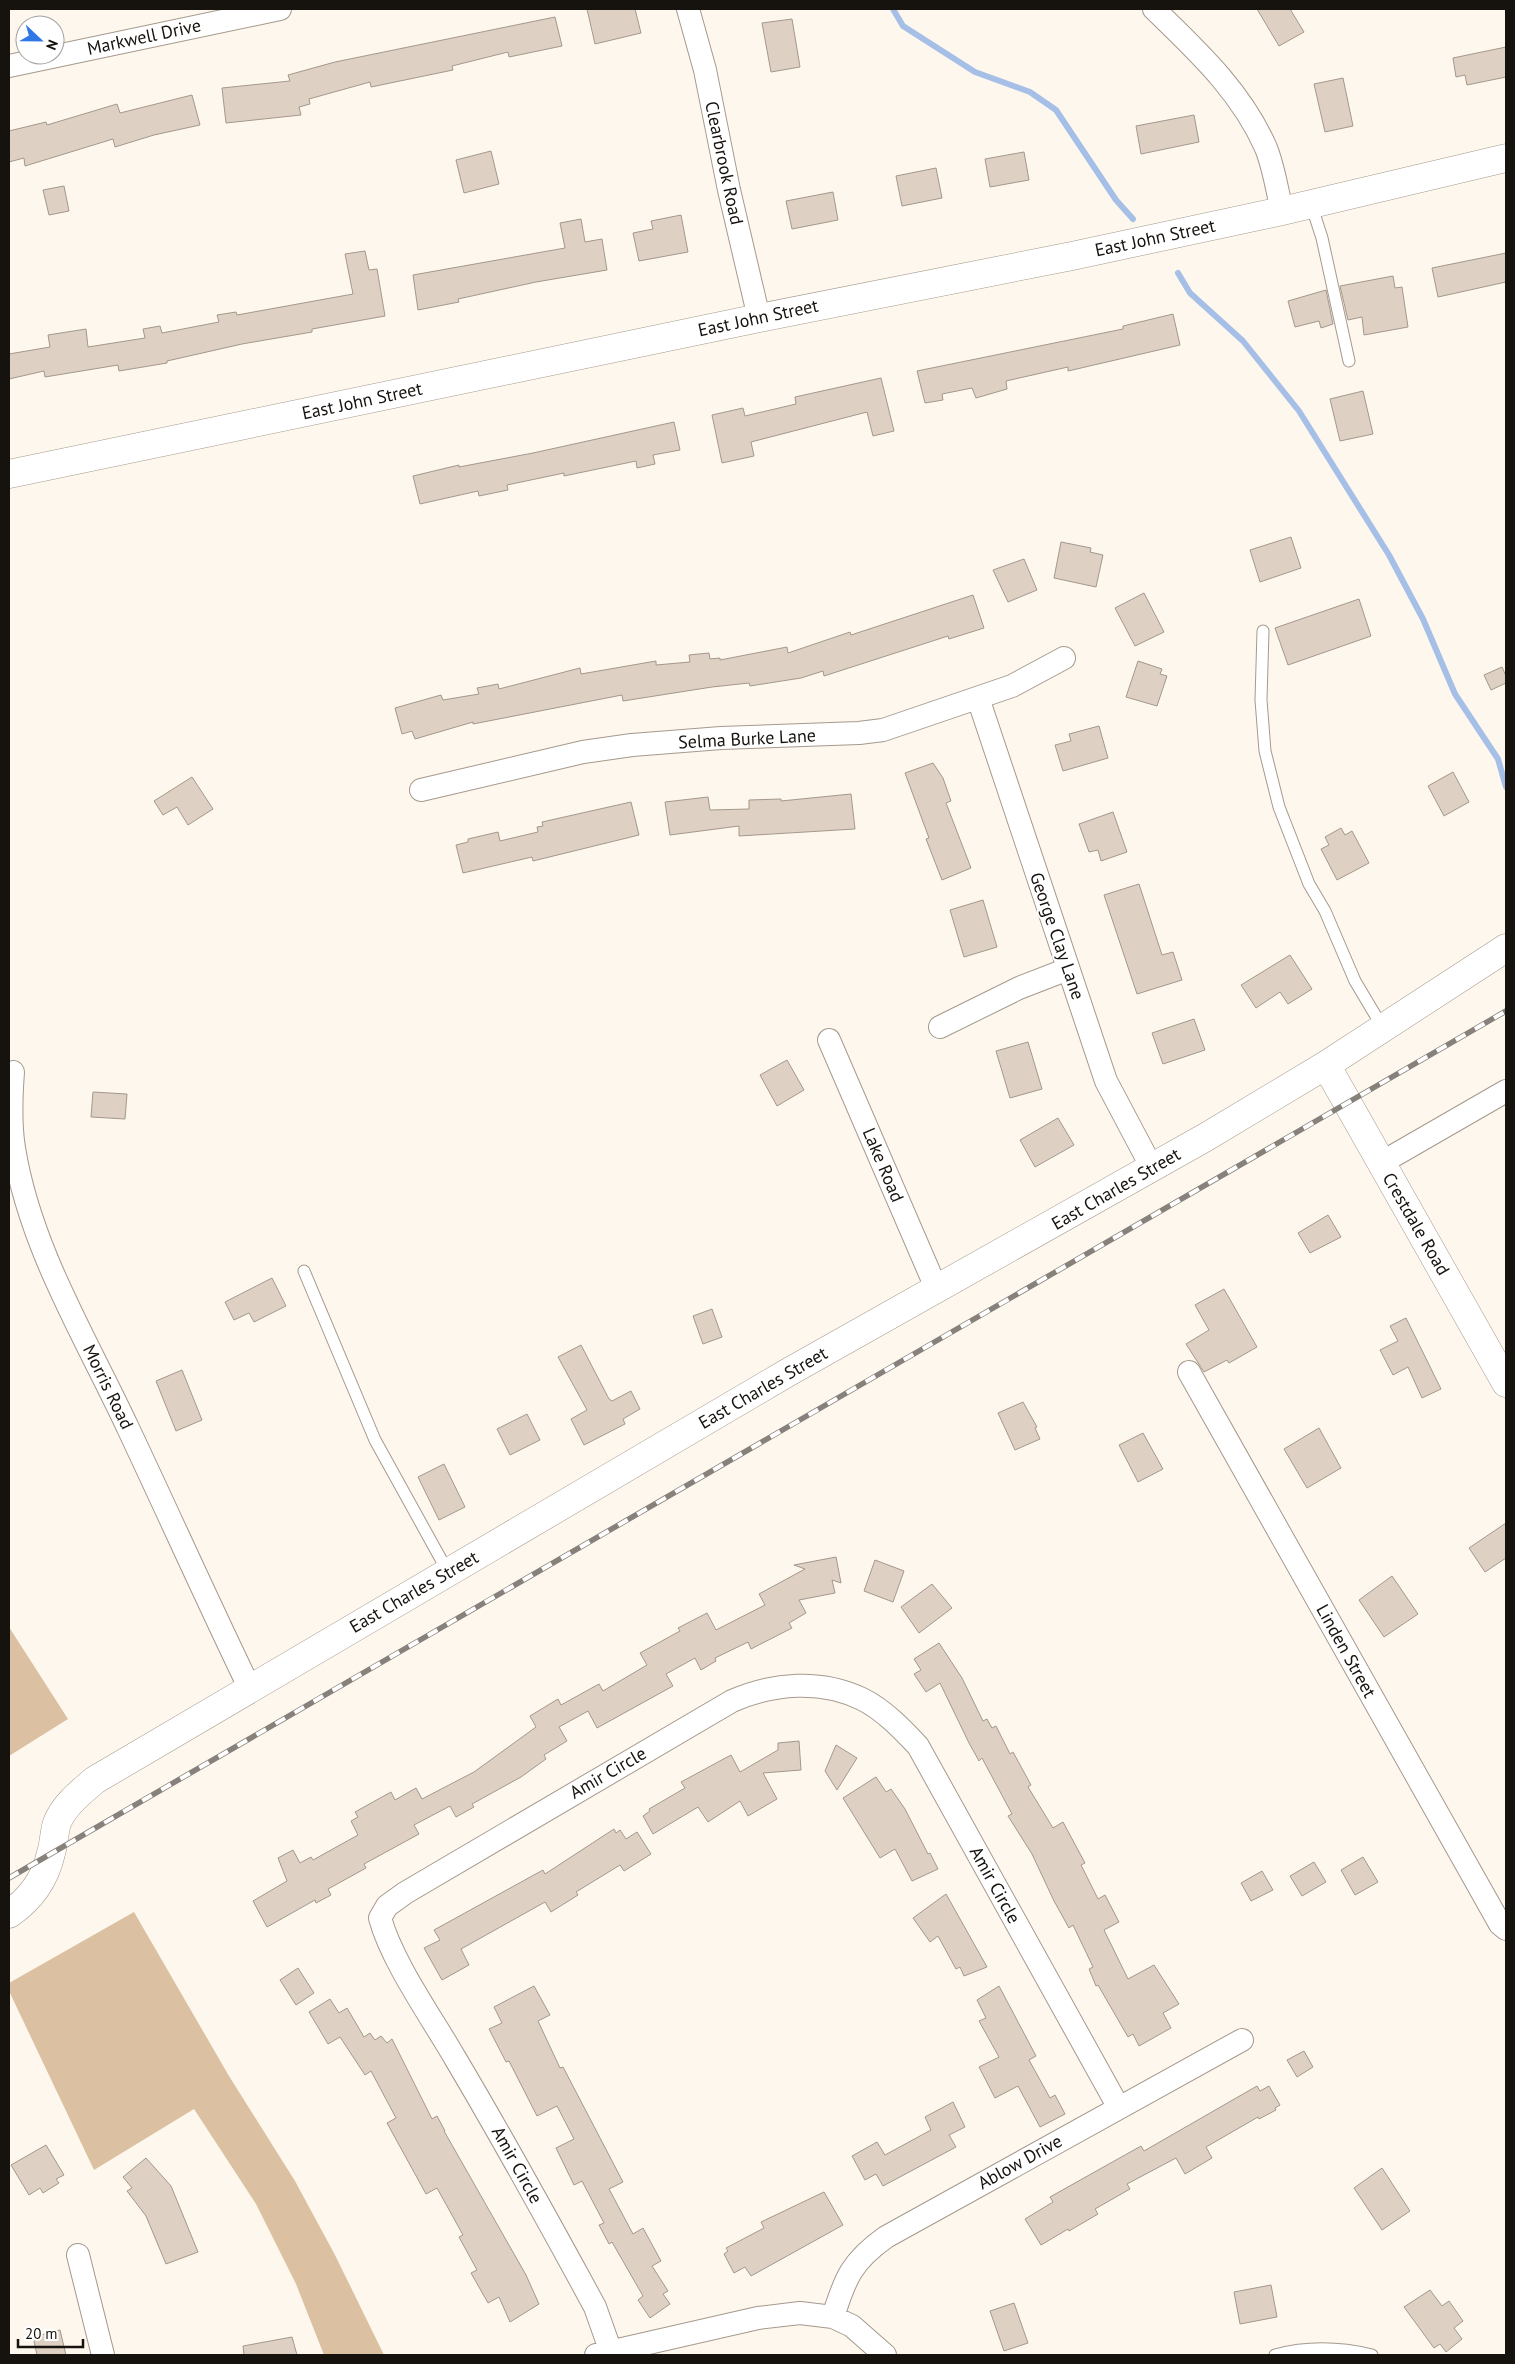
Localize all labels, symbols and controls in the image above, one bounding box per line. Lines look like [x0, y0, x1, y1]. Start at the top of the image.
street label: Markwell Drive [85, 13, 203, 60]
north arrow [15, 15, 65, 65]
text: N [42, 37, 62, 53]
street label: Clearbrook Road [700, 99, 749, 227]
street label: East John Street [1093, 214, 1217, 261]
street label: East John Street [696, 294, 820, 341]
street label: East John Street [300, 377, 424, 424]
street label: Selma Burke Lane [678, 723, 816, 754]
street label: George Clay Lane [1025, 869, 1090, 1003]
street label: Lake Road [858, 1124, 909, 1205]
street label: East Charles Street [1047, 1142, 1184, 1235]
street label: Crestdale Road [1378, 1168, 1455, 1279]
street label: Morris Road [78, 1341, 139, 1433]
street label: East Charles Street [694, 1341, 831, 1434]
street label: East Charles Street [345, 1545, 482, 1638]
street label: Linden Street [1311, 1600, 1382, 1702]
street label: Amir Circle [565, 1741, 650, 1804]
street label: Amir Circle [965, 1842, 1026, 1927]
street label: Amir Circle [487, 2122, 548, 2207]
street label: Ablow Drive [974, 2129, 1066, 2194]
scale bar [18, 2316, 82, 2348]
text: 20 m [25, 2324, 58, 2343]

